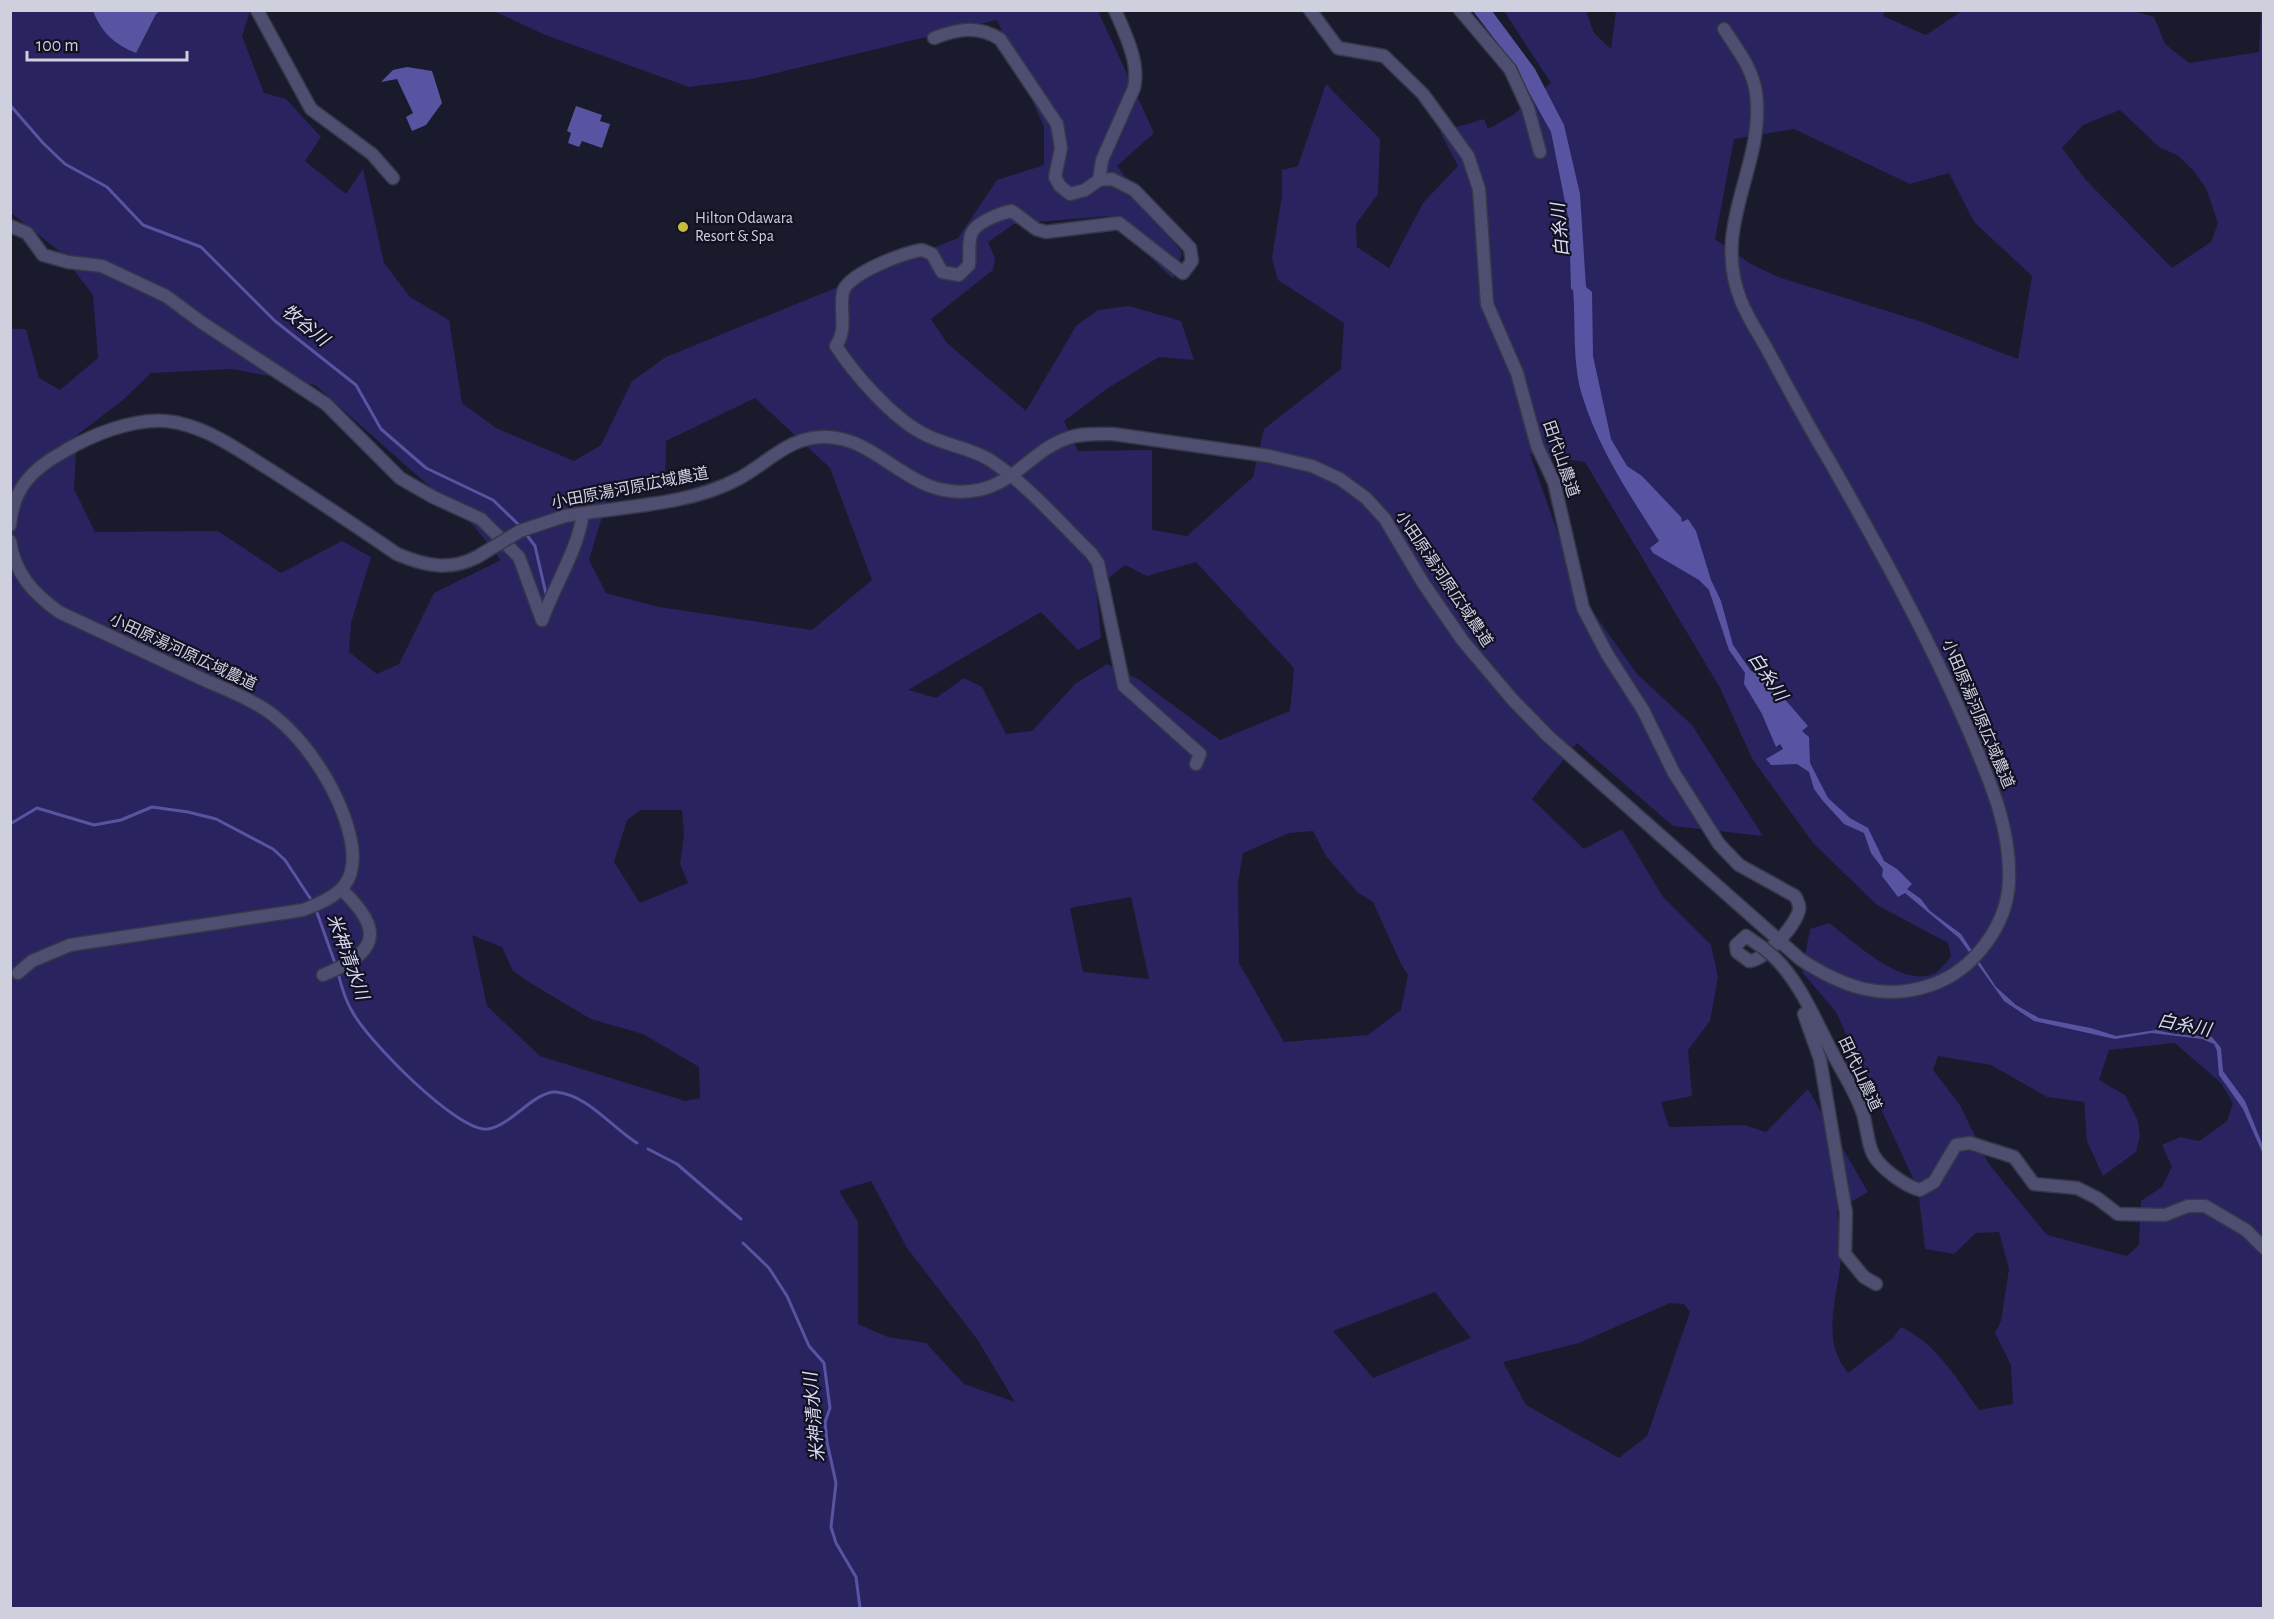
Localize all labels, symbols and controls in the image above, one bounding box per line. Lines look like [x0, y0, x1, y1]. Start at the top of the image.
scale bar [27, 24, 188, 62]
text: 100 m [36, 37, 79, 55]
water label: 白糸川 [1548, 200, 1572, 258]
place label: Hilton Odawara Resort & Spa [695, 210, 793, 244]
marker: Hilton Odawara Resort & Spa [676, 220, 690, 234]
water label: 牧谷川 [278, 300, 334, 351]
street label: 田代山農道 [1540, 418, 1583, 499]
street label: 小田原湯河原広域農道 [550, 464, 710, 511]
street label: 小田原湯河原広域農道 [1393, 508, 1496, 650]
street label: 小田原湯河原広域農道 [107, 610, 259, 693]
street label: 小田原湯河原広域農道 [1939, 637, 2018, 791]
water label: 白糸川 [1744, 648, 1792, 706]
water label: 米神清水川 [323, 911, 373, 1004]
water label: 白糸川 [2156, 1010, 2215, 1040]
street label: 田代山農道 [1836, 1034, 1885, 1114]
water label: 米神清水川 [800, 1369, 828, 1463]

